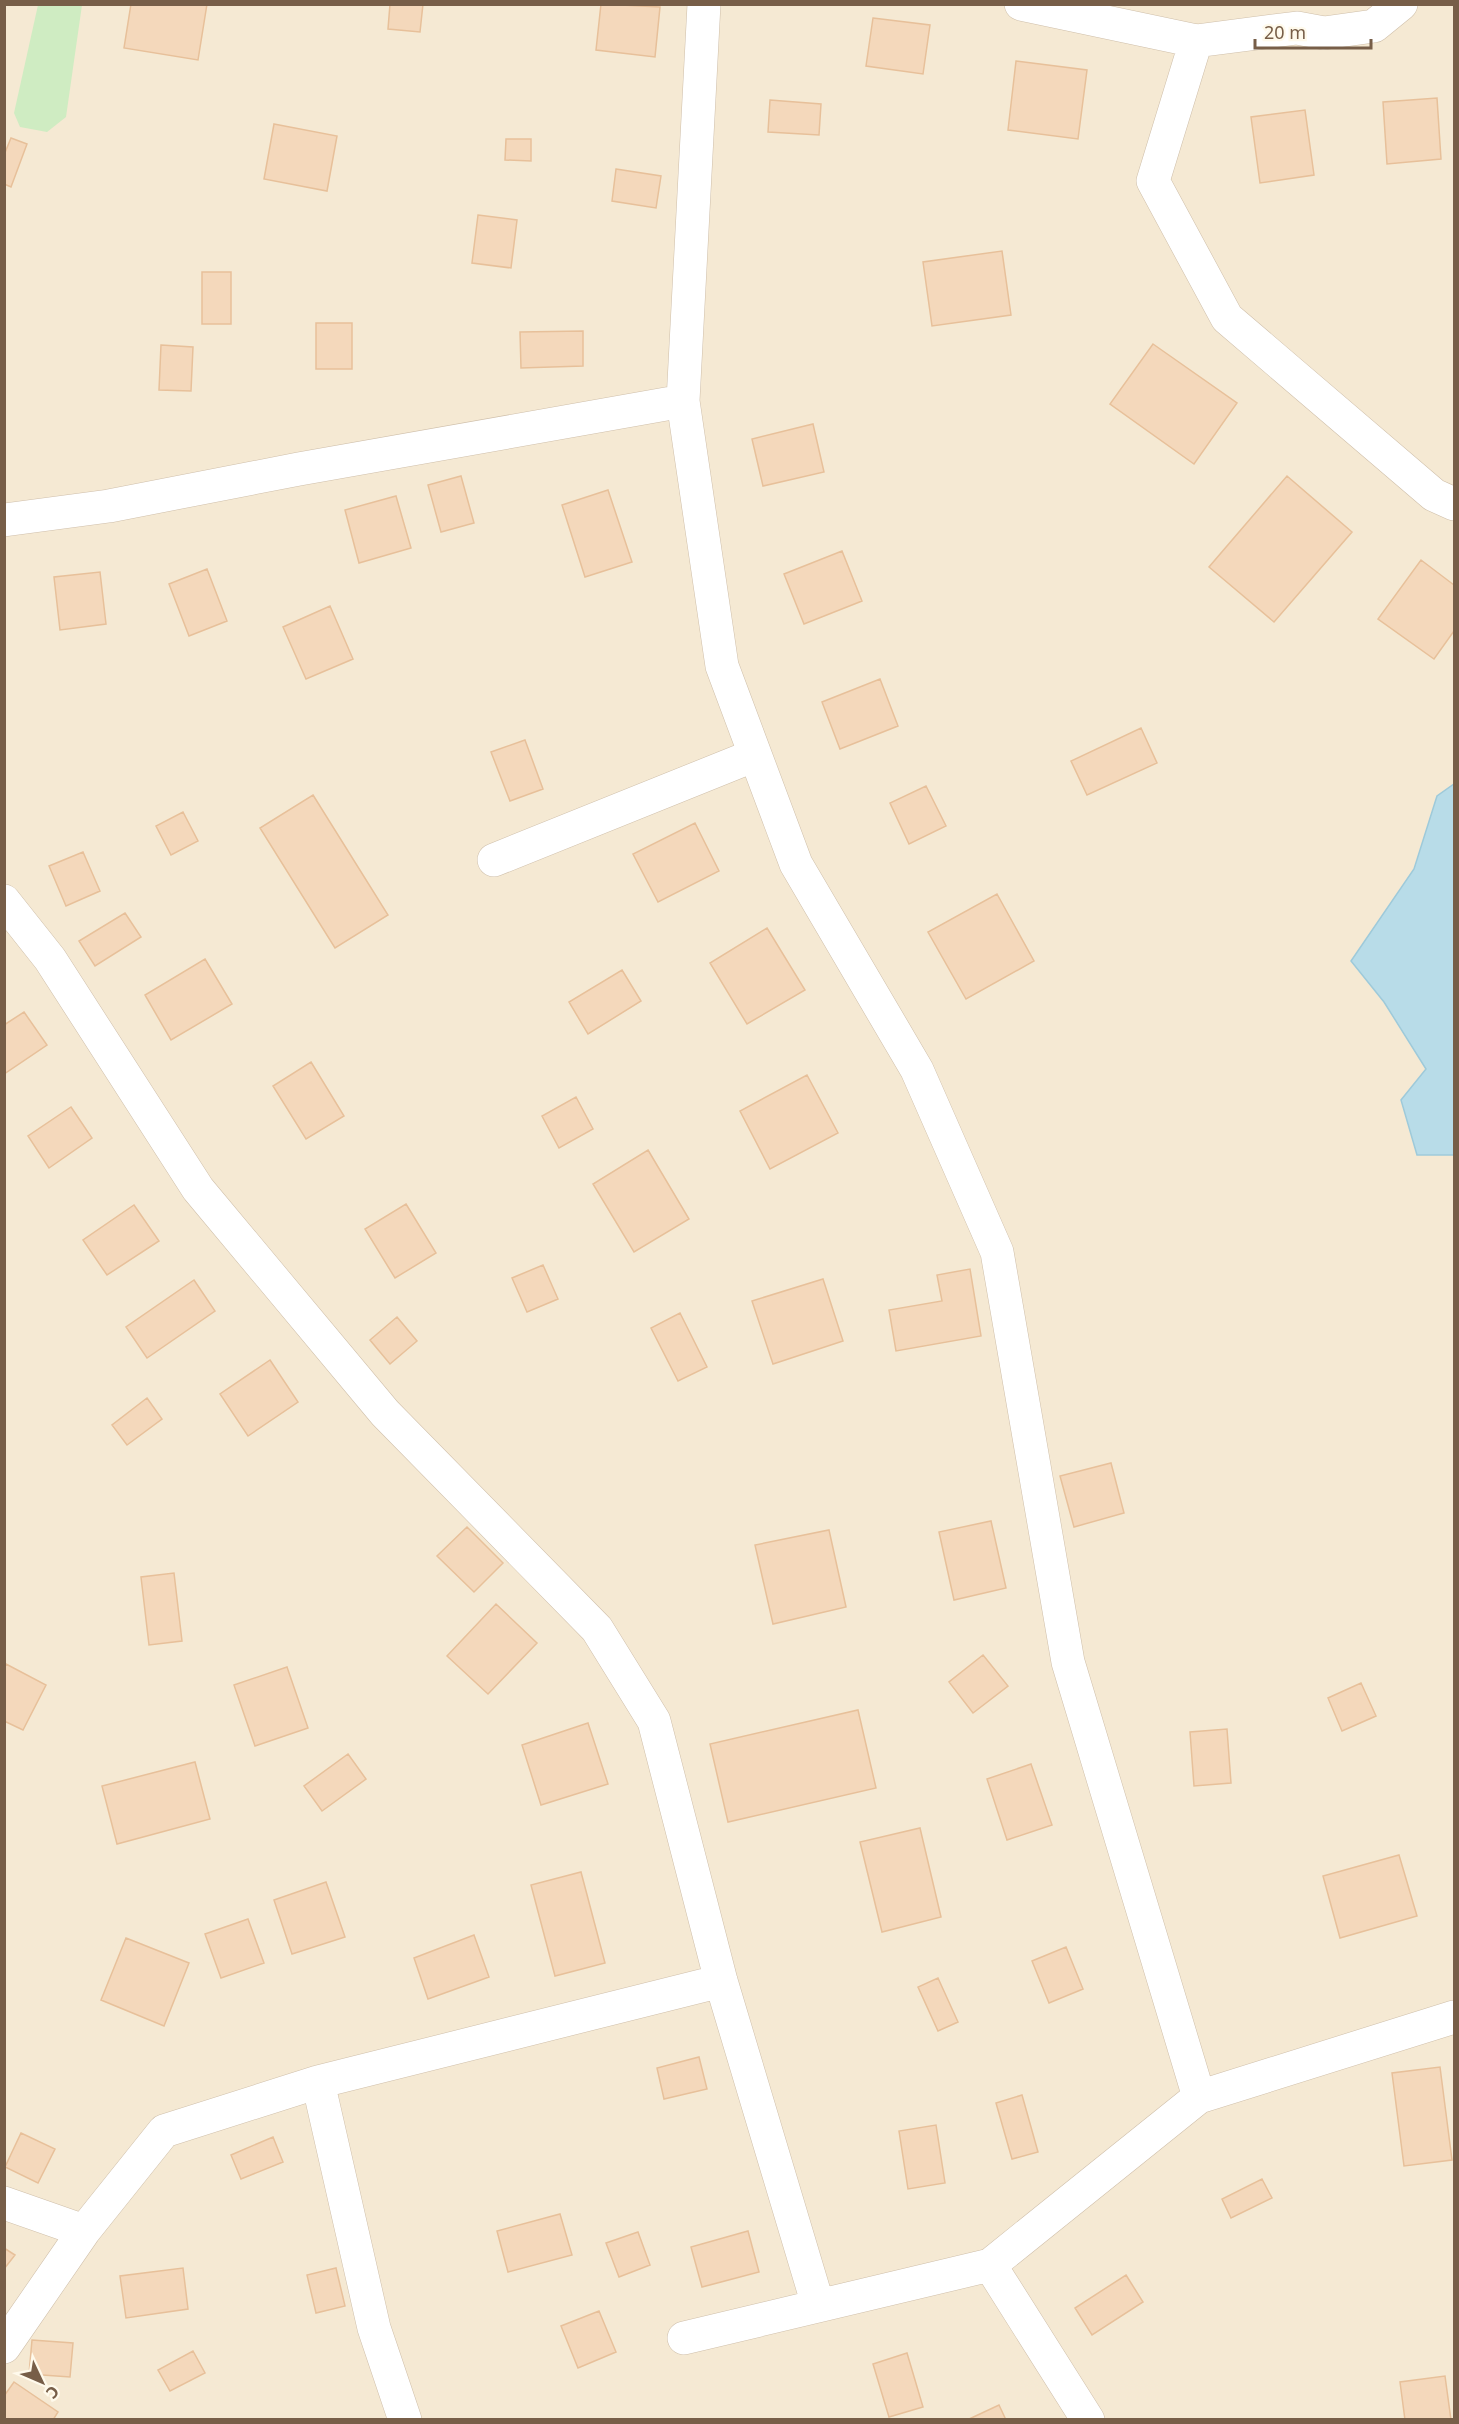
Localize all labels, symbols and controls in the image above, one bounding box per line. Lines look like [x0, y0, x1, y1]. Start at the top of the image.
scale bar [1255, 12, 1370, 50]
text: 20 m [1264, 20, 1306, 44]
north arrow [12, 2352, 72, 2412]
text: С [41, 2381, 64, 2404]

